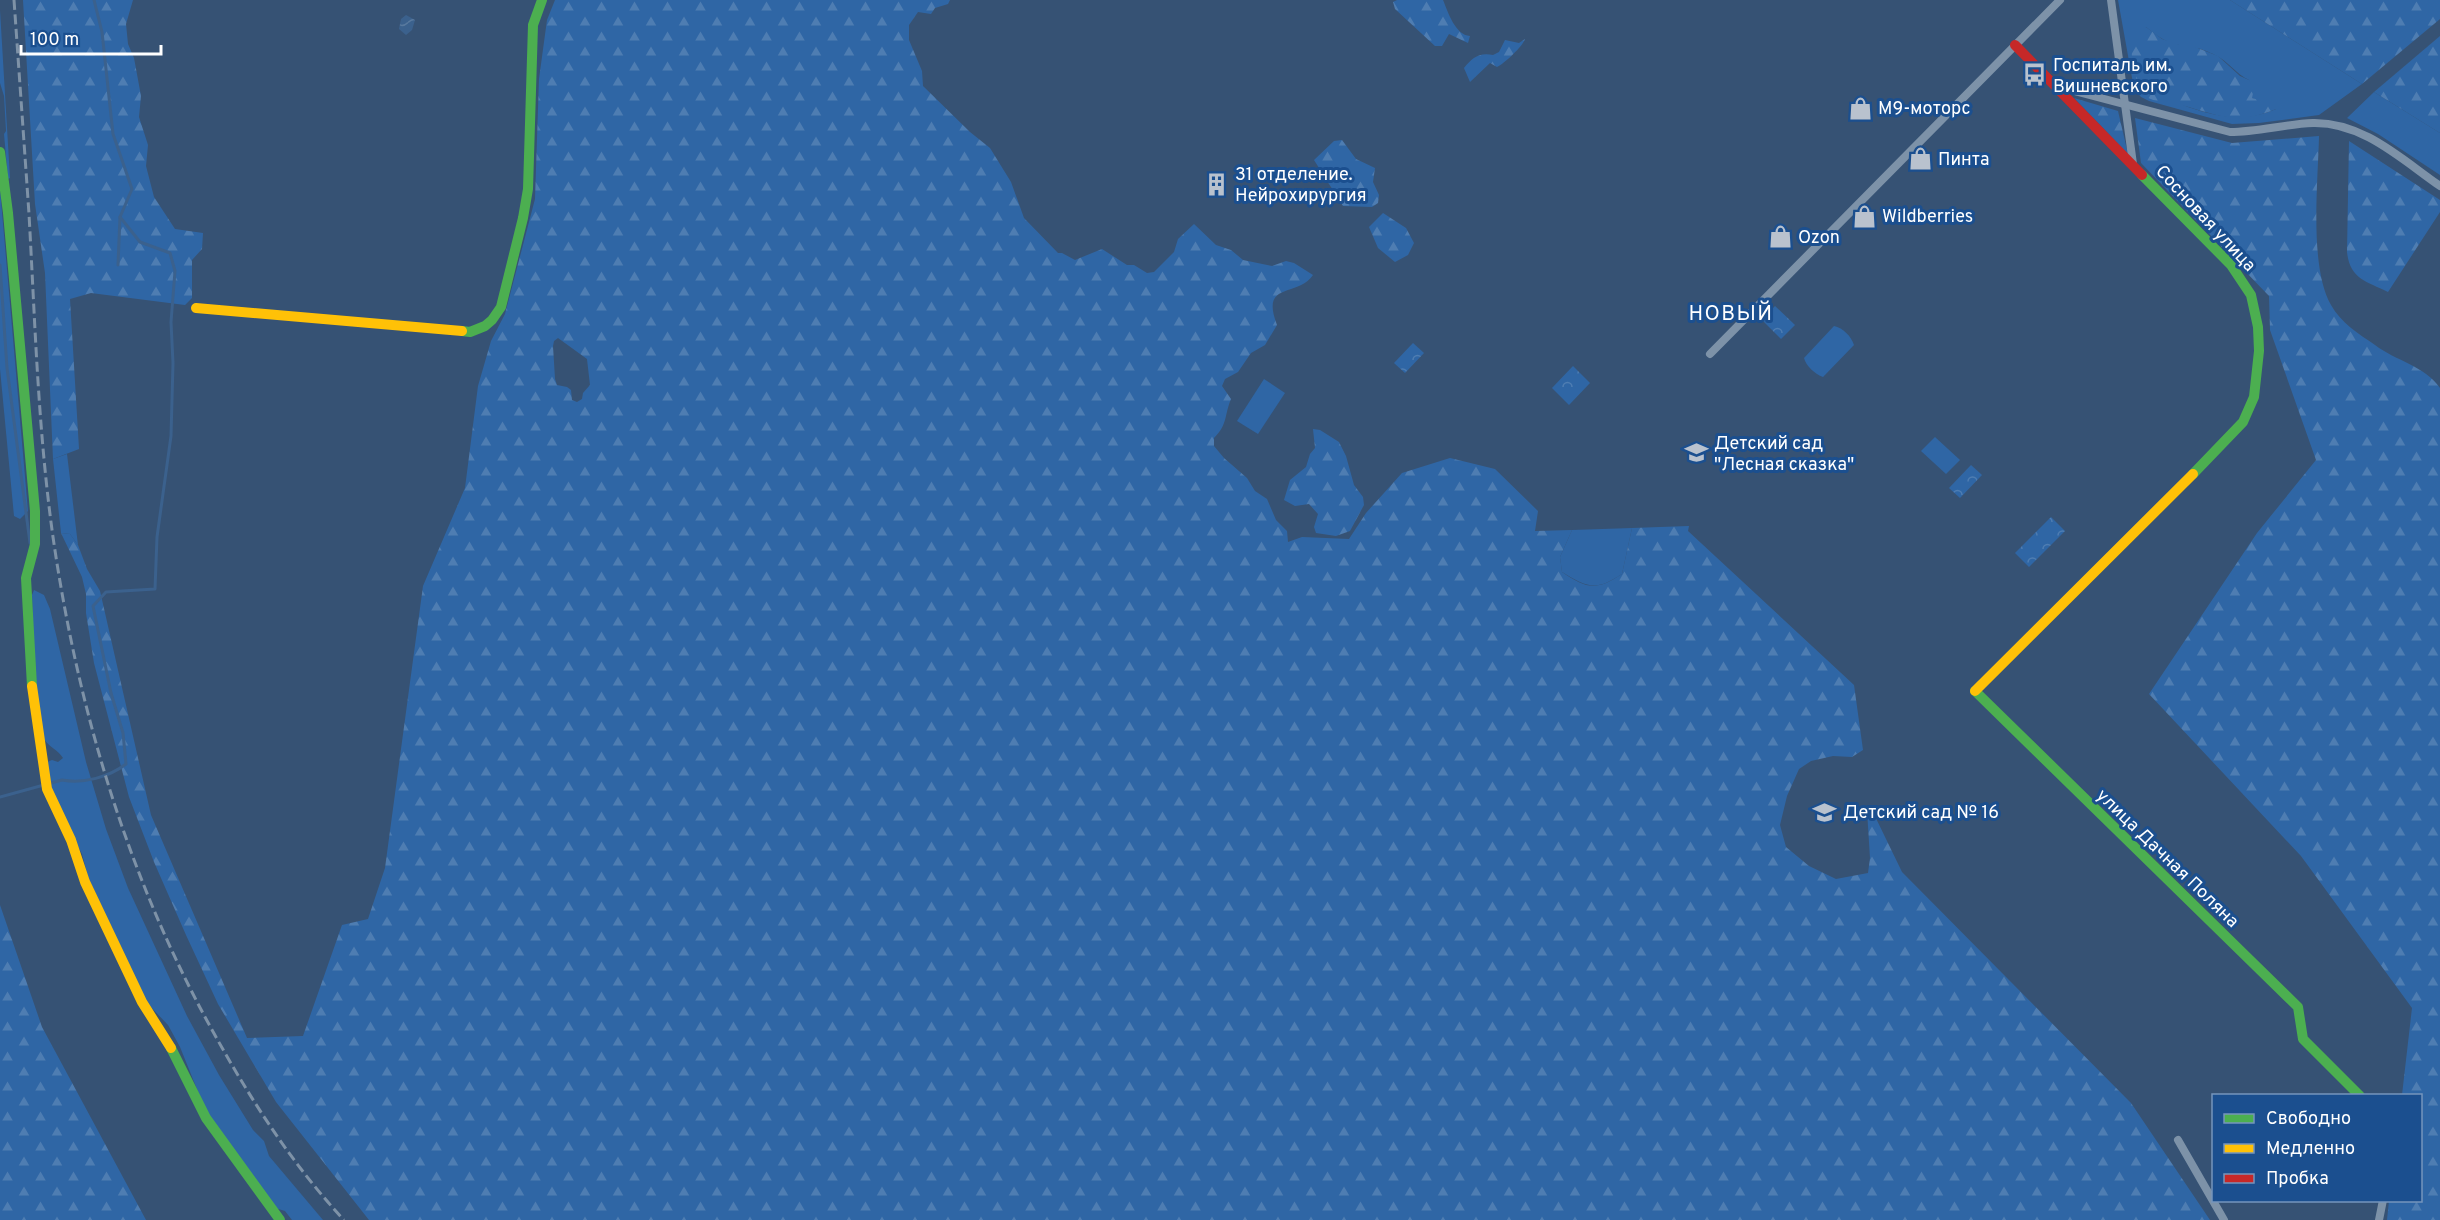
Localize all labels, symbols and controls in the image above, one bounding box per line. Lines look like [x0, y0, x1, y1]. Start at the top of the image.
scale bar [21, 18, 160, 56]
text: 100 m [30, 29, 79, 52]
place label: Госпиталь им. Вишневского [2053, 55, 2172, 99]
bus stop icon: Госпиталь им. Вишневского [2022, 62, 2048, 88]
shop icon: М9-моторс [1847, 95, 1873, 121]
place label: М9-моторс [1878, 98, 1970, 121]
shop icon: Пинта [1907, 146, 1933, 172]
place label: Пинта [1938, 149, 1990, 172]
street label: Сосновая улица [2150, 161, 2260, 277]
place label: 31 отделение. Нейрохирургия [1235, 164, 1367, 208]
building icon: 31 отделение. Нейрохирургия [1204, 171, 1230, 197]
shop icon: Wildberries [1851, 203, 1877, 229]
place label: Wildberries [1882, 206, 1973, 229]
shop icon: Ozon [1767, 224, 1793, 250]
place label: Ozon [1798, 227, 1840, 250]
district label: НОВЫЙ [1688, 300, 1774, 328]
place label: Детский сад "Лесная сказка" [1714, 433, 1854, 477]
school or university icon: Детский сад "Лесная сказка" [1683, 440, 1709, 466]
street label: улица Дачная Поляна [2091, 785, 2243, 933]
school or university icon: Детский сад № 16 [1812, 799, 1838, 825]
place label: Детский сад № 16 [1843, 802, 1999, 825]
legend [2212, 1094, 2422, 1202]
text: Свободно [2266, 1108, 2351, 1131]
text: Медленно [2266, 1138, 2355, 1161]
text: Пробка [2266, 1168, 2329, 1191]

